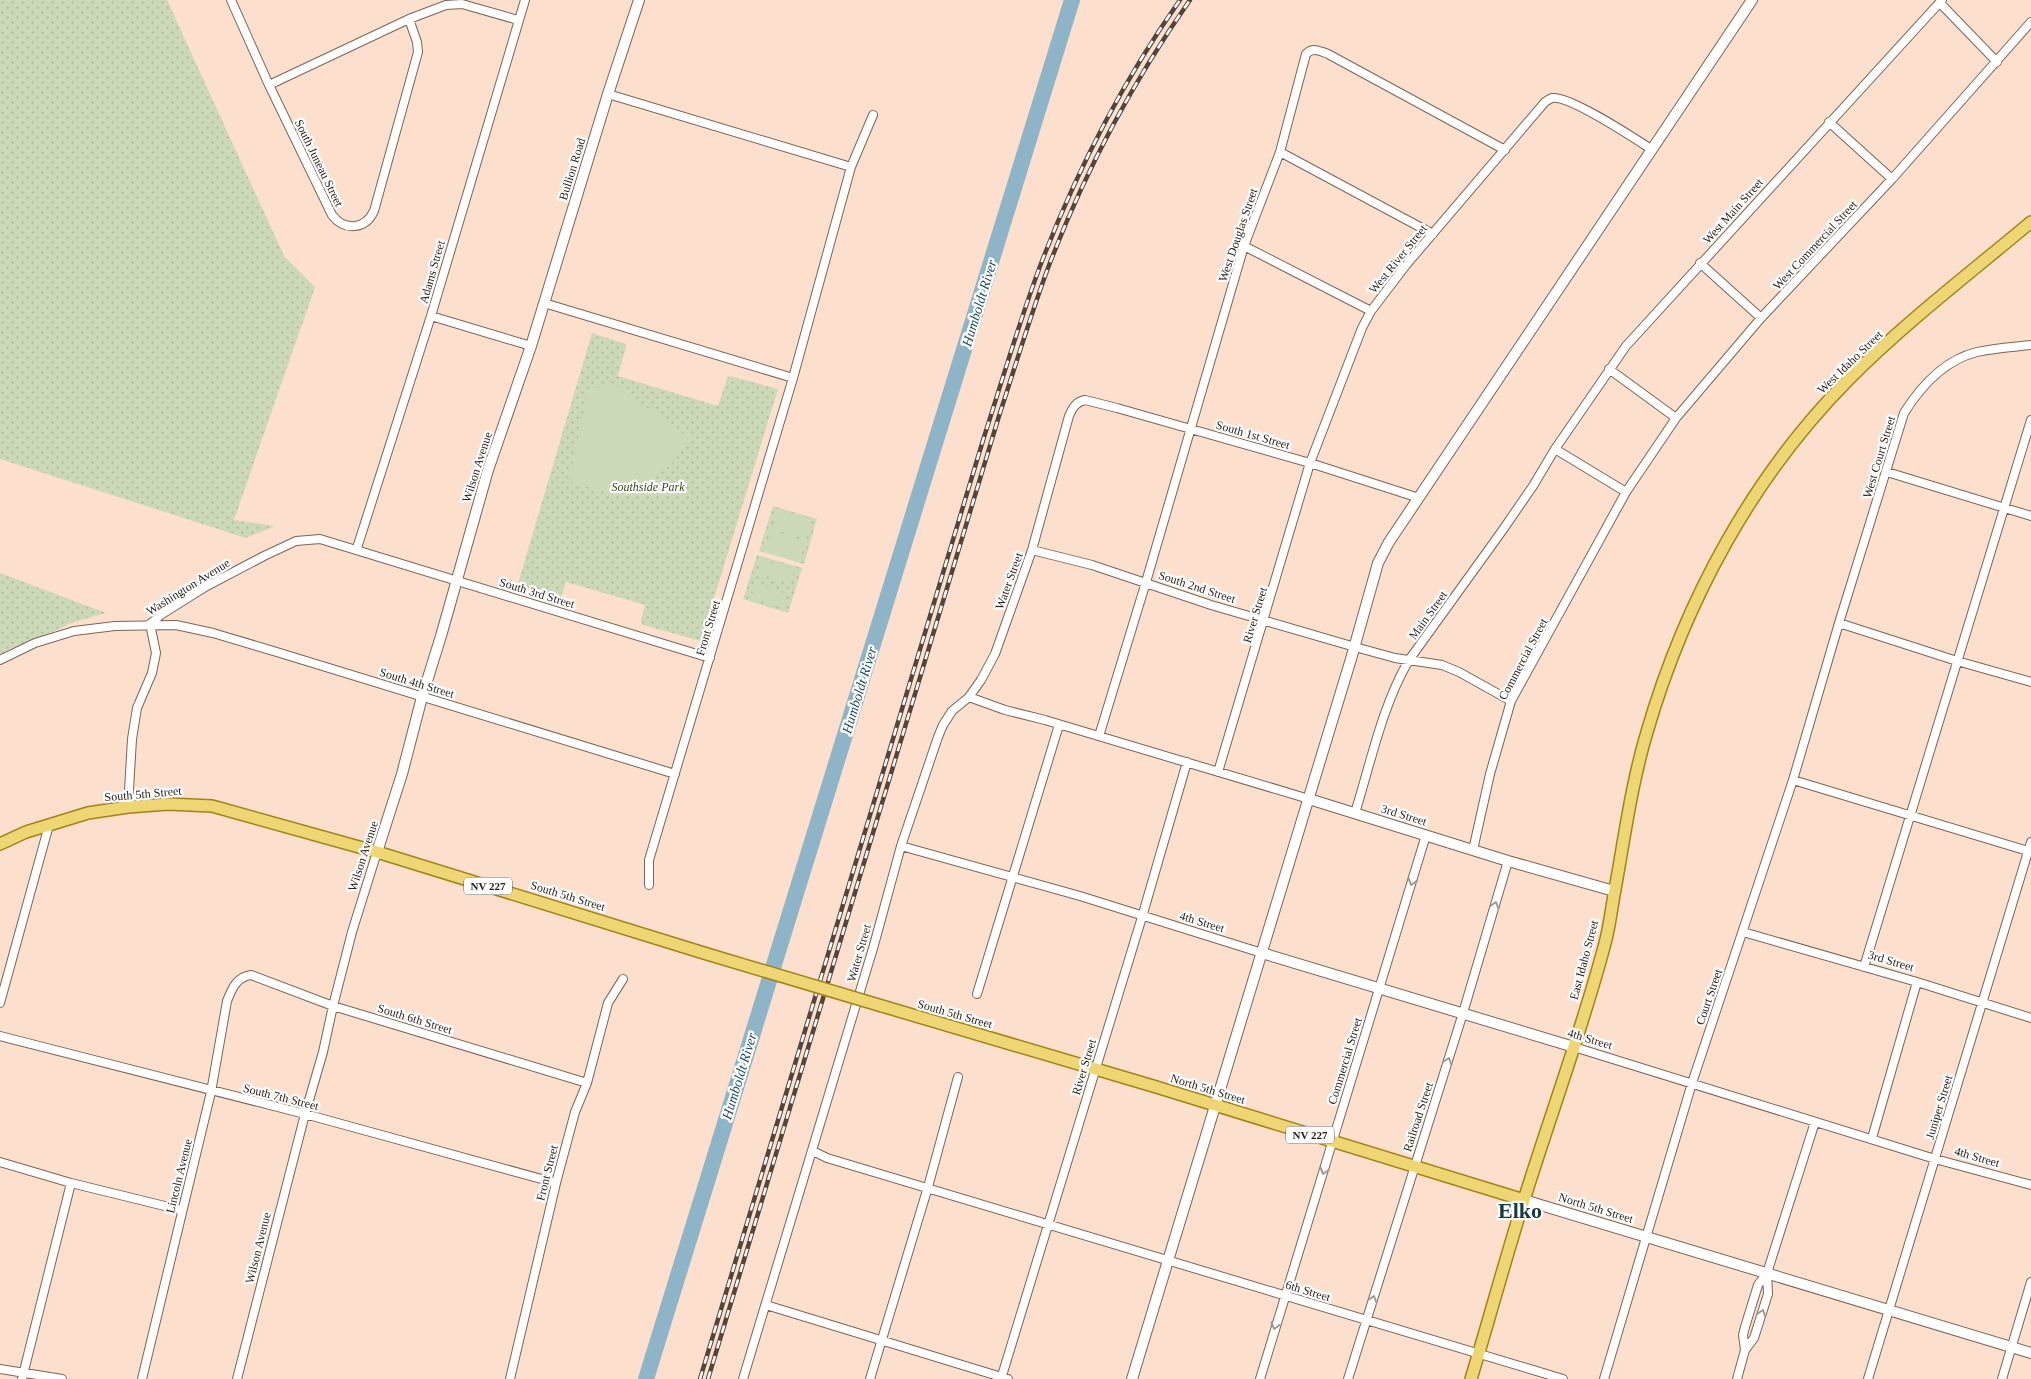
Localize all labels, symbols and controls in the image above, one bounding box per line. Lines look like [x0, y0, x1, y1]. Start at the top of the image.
street label: South Juneau Street [292, 117, 346, 210]
street label: Bullion Road [556, 136, 588, 202]
street label: West Main Street [1700, 175, 1766, 247]
street label: West Douglas Street [1215, 186, 1261, 283]
street label: West Commercial Street [1770, 197, 1860, 293]
street label: West River Street [1366, 221, 1430, 296]
street label: Adams Street [416, 238, 448, 305]
water label: Humboldt River [959, 257, 1000, 349]
street label: West Idaho Street [1815, 327, 1886, 397]
street label: West Court Street [1860, 414, 1898, 500]
street label: South 1st Street [1215, 418, 1292, 452]
street label: Wilson Avenue [459, 430, 495, 504]
park label: Southside Park [612, 480, 685, 494]
street label: Water Street [992, 550, 1026, 611]
street label: Washington Avenue [144, 556, 232, 618]
street label: South 2nd Street [1157, 568, 1238, 606]
street label: South 3rd Street [498, 575, 577, 611]
street label: River Street [1240, 585, 1270, 645]
street label: Main Street [1406, 588, 1451, 642]
street label: Front Street [693, 598, 723, 657]
street label: Commercial Street [1496, 615, 1551, 702]
water label: Humboldt River [839, 644, 880, 736]
street label: South 4th Street [378, 665, 457, 701]
street label: South 5th Street [104, 784, 183, 804]
street label: 3rd Street [1379, 801, 1429, 829]
street label: Wilson Avenue [345, 819, 381, 893]
one-way arrow [1407, 877, 1417, 885]
road number: NV 227 [464, 878, 512, 894]
street label: South 5th Street [529, 878, 608, 914]
one-way arrow [1490, 902, 1500, 910]
street label: 4th Street [1178, 909, 1227, 936]
street label: East Idaho Street [1567, 918, 1602, 1001]
street label: Water Street [844, 922, 874, 983]
street label: 3rd Street [1866, 948, 1916, 974]
street label: Court Street [1693, 967, 1725, 1027]
street label: South 5th Street [916, 997, 995, 1032]
street label: South 6th Street [376, 1001, 455, 1037]
street label: Commercial Street [1325, 1015, 1365, 1106]
street label: 4th Street [1566, 1026, 1615, 1053]
water label: Humboldt River [719, 1030, 760, 1122]
street label: River Street [1069, 1037, 1099, 1097]
one-way arrow [1443, 1057, 1453, 1065]
street label: North 5th Street [1169, 1071, 1248, 1107]
street label: Juniper Street [1923, 1073, 1956, 1141]
street label: Railroad Street [1400, 1080, 1436, 1154]
street label: South 7th Street [242, 1081, 321, 1113]
road number: NV 227 [1286, 1126, 1334, 1144]
street label: Lincoln Avenue [163, 1137, 195, 1215]
street label: Front Street [533, 1143, 561, 1202]
street label: 4th Street [1953, 1144, 2002, 1170]
one-way arrow [1319, 1167, 1329, 1175]
street label: North 5th Street [1557, 1190, 1636, 1226]
district label: Elko [1498, 1198, 1542, 1223]
street label: Wilson Avenue [242, 1211, 274, 1285]
street label: 6th Street [1284, 1278, 1333, 1305]
one-way arrow [1367, 1295, 1377, 1304]
one-way arrow [1756, 1309, 1766, 1318]
one-way arrow [1271, 1322, 1281, 1330]

